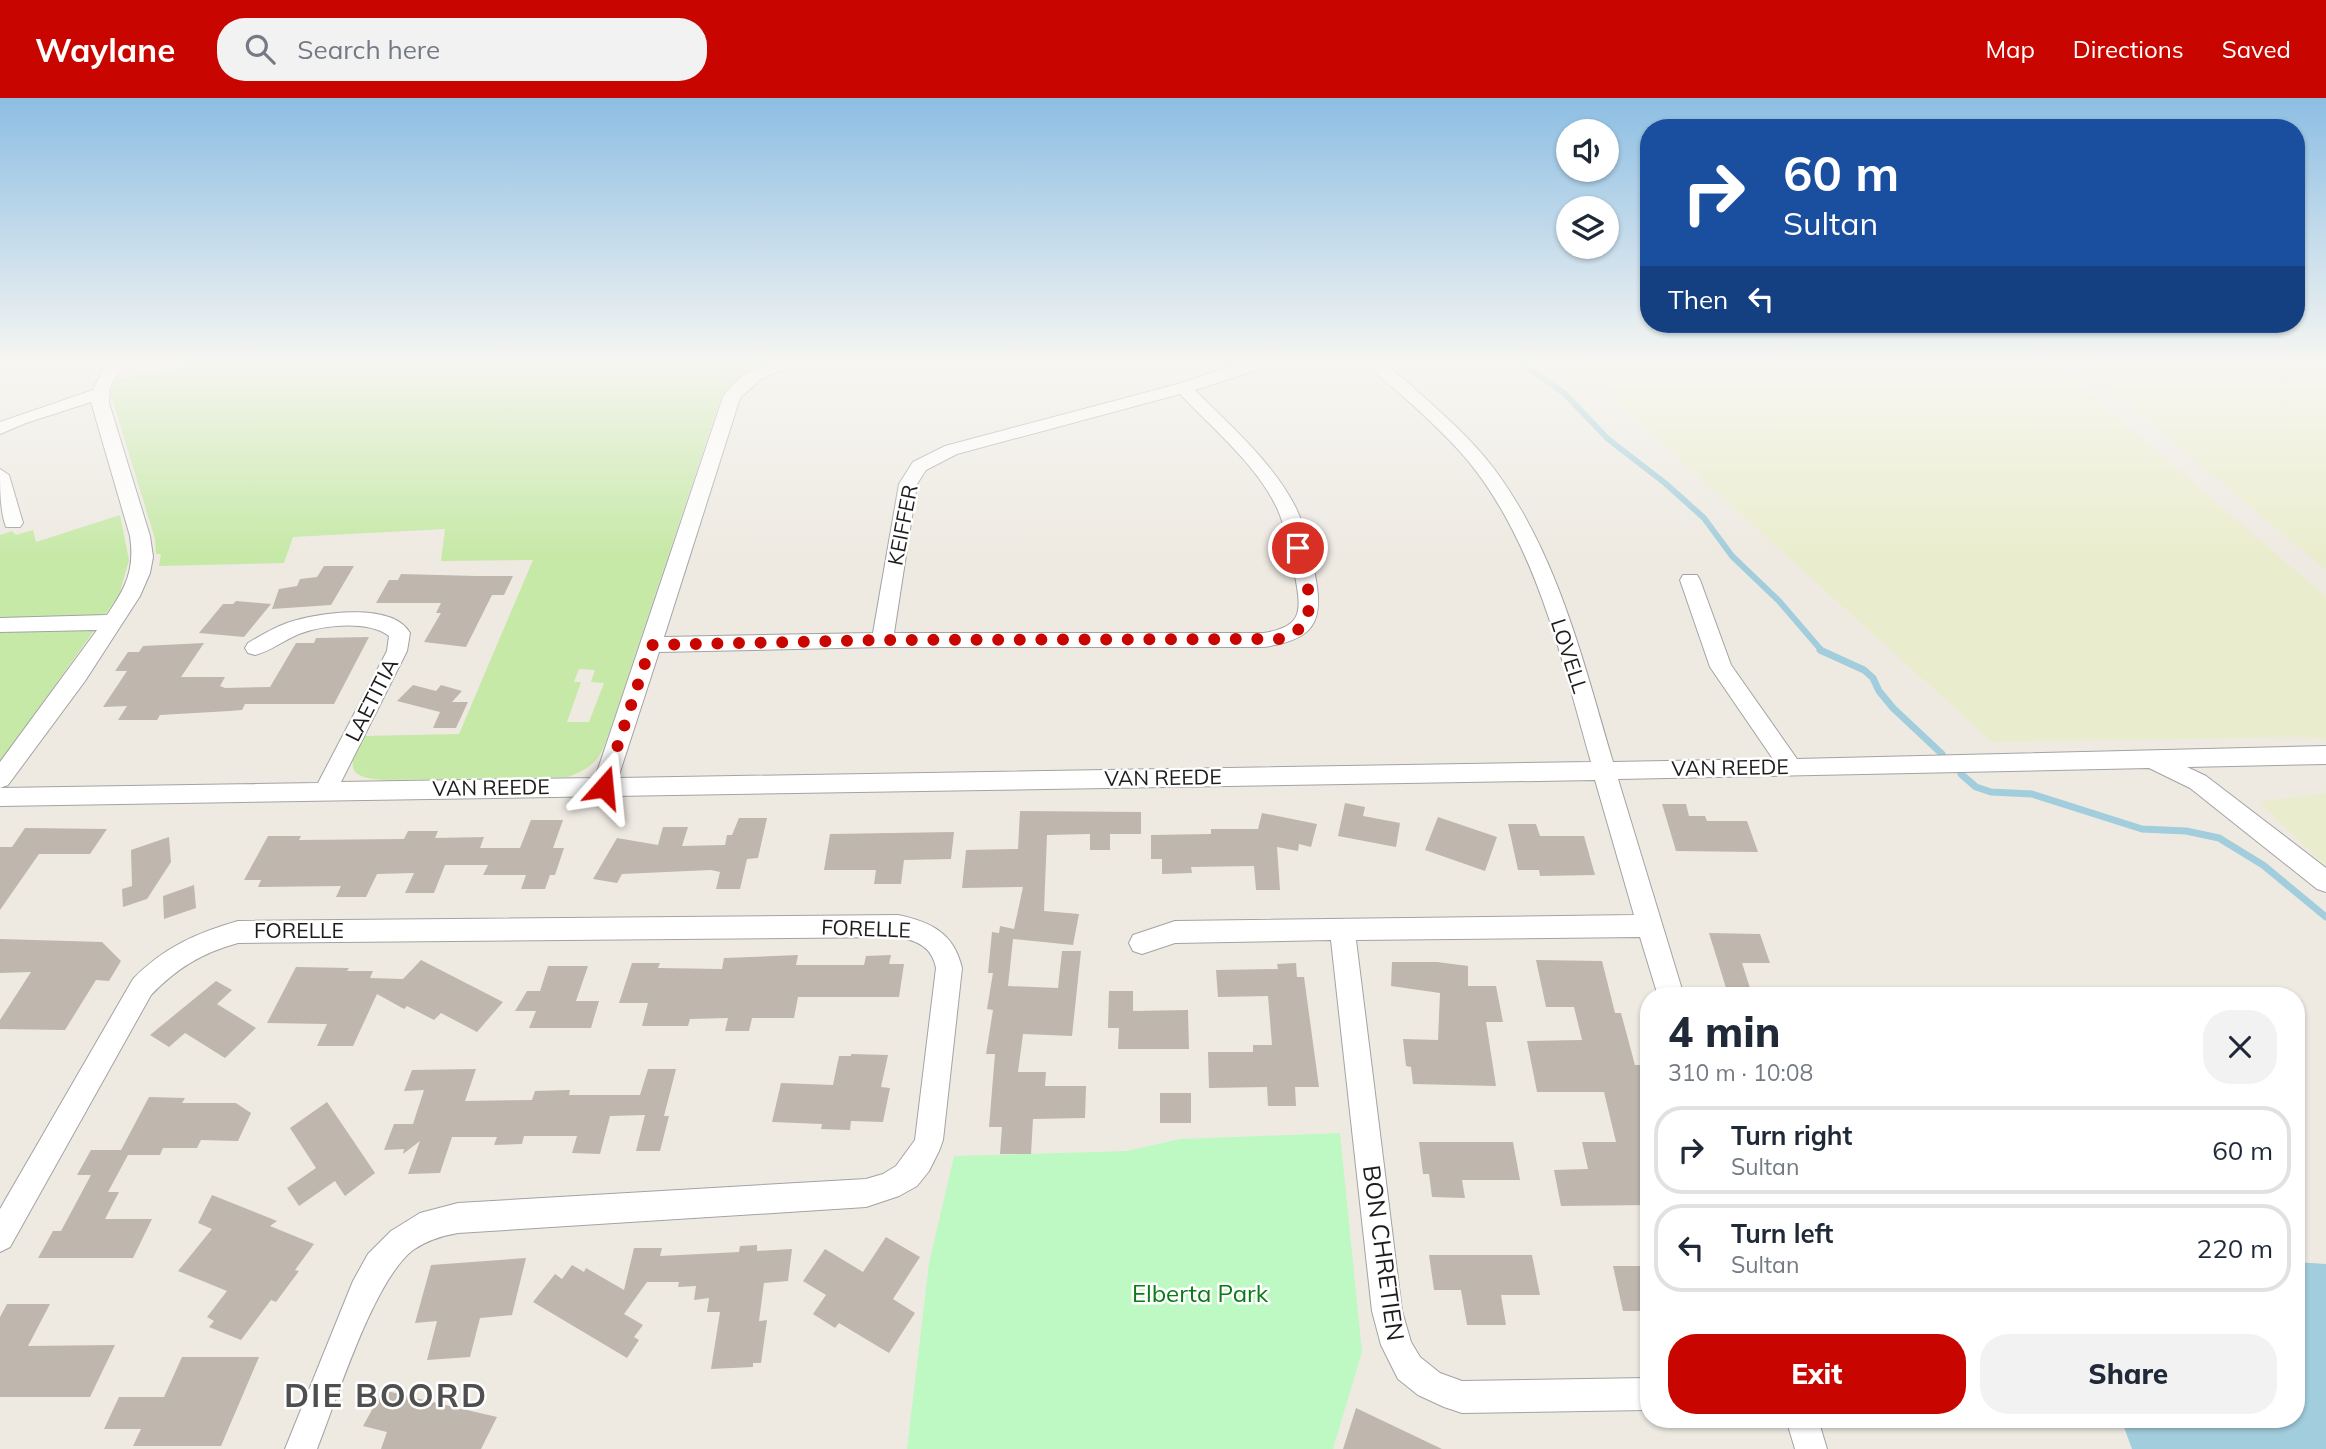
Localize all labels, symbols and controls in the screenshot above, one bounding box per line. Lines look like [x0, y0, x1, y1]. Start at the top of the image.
search box [217, 18, 707, 81]
text: Waylane [35, 29, 175, 70]
icon: search [241, 30, 279, 68]
text: Search here [297, 33, 440, 66]
text: Map [1985, 34, 2035, 64]
text: Directions [2073, 34, 2184, 64]
text: Saved [2222, 34, 2291, 64]
map controls [1556, 119, 1619, 259]
button: sound [1556, 119, 1619, 182]
text: 60 m [1783, 142, 1899, 203]
icon: right [1668, 147, 1759, 238]
button: layers [1556, 196, 1619, 259]
text: Sultan [1783, 203, 1878, 243]
icon: left [1742, 280, 1780, 318]
text: Then [1668, 283, 1728, 316]
street label: KEIFFER [881, 482, 923, 567]
pin [1268, 518, 1328, 578]
icon: arrive [1279, 529, 1317, 567]
street label: LOVELL [1546, 615, 1594, 697]
street label: LAETITIA [339, 653, 403, 746]
position arrow [567, 750, 641, 824]
street label: VAN REEDE [1671, 753, 1789, 781]
street label: VAN REEDE [1104, 763, 1222, 791]
street label: VAN REEDE [432, 773, 550, 801]
street label: FORELLE [821, 913, 911, 943]
street label: FORELLE [254, 917, 344, 943]
text: 4 min [1668, 1005, 1781, 1058]
button: close [2203, 1010, 2277, 1084]
text: 310 m · 10:08 [1668, 1058, 1813, 1087]
text: Turn right [1731, 1119, 1852, 1152]
icon: right [1672, 1131, 1710, 1169]
text: 60 m [2212, 1134, 2273, 1167]
text: Sultan [1731, 1152, 1799, 1181]
street label: BON CHRETIEN [1357, 1163, 1411, 1343]
text: Turn left [1731, 1217, 1833, 1250]
icon: left [1672, 1229, 1710, 1267]
text: 220 m [2197, 1232, 2273, 1265]
text: Sultan [1731, 1250, 1799, 1279]
park label: Elberta Park [1132, 1278, 1269, 1308]
button: Exit [1668, 1334, 1966, 1414]
button: Share [1980, 1334, 2277, 1414]
district label: DIE BOORD [284, 1374, 488, 1415]

